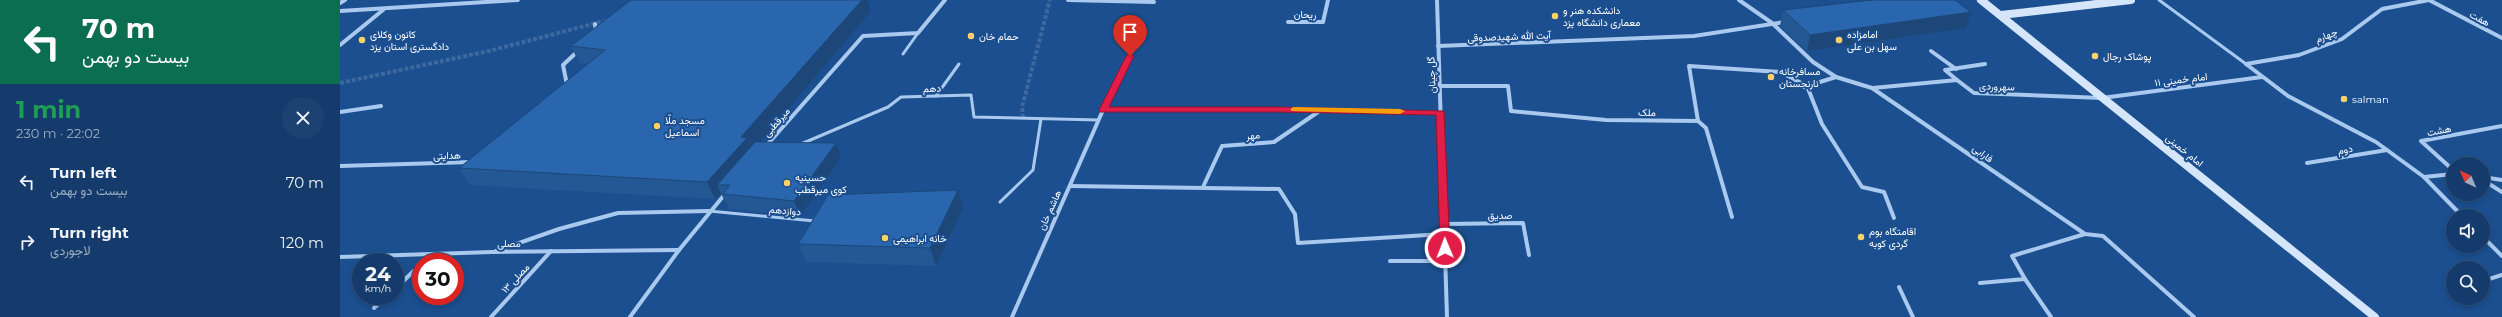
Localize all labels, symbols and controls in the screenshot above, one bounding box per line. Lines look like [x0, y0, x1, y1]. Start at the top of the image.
place label: دانشکده هنر و معماری دانشگاه یزد [1563, 4, 1640, 29]
street label: ریحان [1294, 8, 1316, 21]
street label: هفت [2467, 8, 2492, 29]
text: 70 m [82, 11, 155, 45]
marker: دانشکده هنر و معماری دانشگاه یزد [1550, 11, 1560, 21]
pin [1113, 15, 1147, 56]
icon: left [16, 16, 68, 68]
icon: arrive [1119, 21, 1141, 43]
street label: چهارم [2313, 25, 2340, 47]
place label: کانون وکلای دادگستری استان یزد [370, 28, 449, 53]
place label: امامزاده سهل بن علی [1847, 28, 1897, 53]
street label: آیت الله شهیدصدوقی [1467, 29, 1552, 44]
place label: حمام خان [979, 30, 1019, 43]
marker: حمام خان [966, 31, 976, 41]
marker: کانون وکلای دادگستری استان یزد [357, 35, 367, 45]
marker: امامزاده سهل بن علی [1834, 35, 1844, 45]
text: بیست دو بهمن [82, 46, 189, 68]
place label: پوشاک رجال [2103, 50, 2152, 64]
marker: پوشاک رجال [2090, 51, 2100, 61]
street label: گل چینان [1424, 56, 1440, 94]
place label: مسافرخانه نارنجستان [1779, 65, 1820, 90]
street label: امام خمینی ۱۱ [2154, 70, 2208, 89]
marker: مسافرخانه نارنجستان [1766, 72, 1776, 82]
street label: سهروردی [1979, 79, 2015, 94]
street label: دهم [923, 82, 941, 95]
place label: salman [2352, 93, 2389, 106]
marker: salman [2339, 94, 2349, 104]
text: 1 min [16, 95, 81, 124]
button: close [282, 97, 324, 139]
street label: میرقطبی [760, 105, 793, 140]
street label: ملک [1638, 106, 1656, 119]
place label: مسجد ملّا اسماعیل [665, 114, 705, 139]
marker: مسجد ملّا اسماعیل [652, 121, 662, 131]
street label: هشت [2426, 122, 2452, 139]
text: 230 m · 22:02 [16, 125, 100, 141]
street label: مهر [1244, 128, 1261, 143]
street label: امام خمینی [2163, 131, 2206, 170]
street label: فارابی [1970, 142, 1996, 165]
street label: دوم [2337, 142, 2354, 157]
street label: هدایتی [433, 149, 461, 162]
north arrow [2446, 157, 2490, 201]
map controls [2446, 157, 2490, 305]
text: Turn left [50, 163, 117, 182]
icon: left [16, 171, 38, 193]
place label: حسینیه کوی میرقطب [795, 171, 847, 196]
text: 70 m [286, 173, 324, 192]
marker: حسینیه کوی میرقطب [782, 178, 792, 188]
text: بیست دو بهمن [50, 182, 128, 198]
street label: هاشم خان [1035, 188, 1064, 232]
street label: دوازدهم [768, 203, 802, 218]
street label: صدیق [1488, 209, 1512, 222]
button: sound [2446, 209, 2490, 253]
text: Turn right [50, 223, 129, 242]
place label: اقامتگاه بوم گردی کوبه [1869, 225, 1916, 250]
position arrow [1424, 227, 1466, 269]
icon: right [16, 231, 38, 253]
place label: خانه ابراهیمی [893, 232, 947, 245]
marker: اقامتگاه بوم گردی کوبه [1856, 232, 1866, 242]
text: 120 m [280, 233, 324, 252]
marker: خانه ابراهیمی [880, 233, 890, 243]
street label: مصلی [497, 237, 521, 250]
text: لاجوردی [50, 242, 91, 258]
speed limit sign: 30 [412, 253, 464, 305]
street label: مصلی ۱۳ [498, 261, 532, 296]
button: search [2446, 261, 2490, 305]
text: 24 [365, 262, 391, 286]
text: km/h [365, 282, 391, 295]

